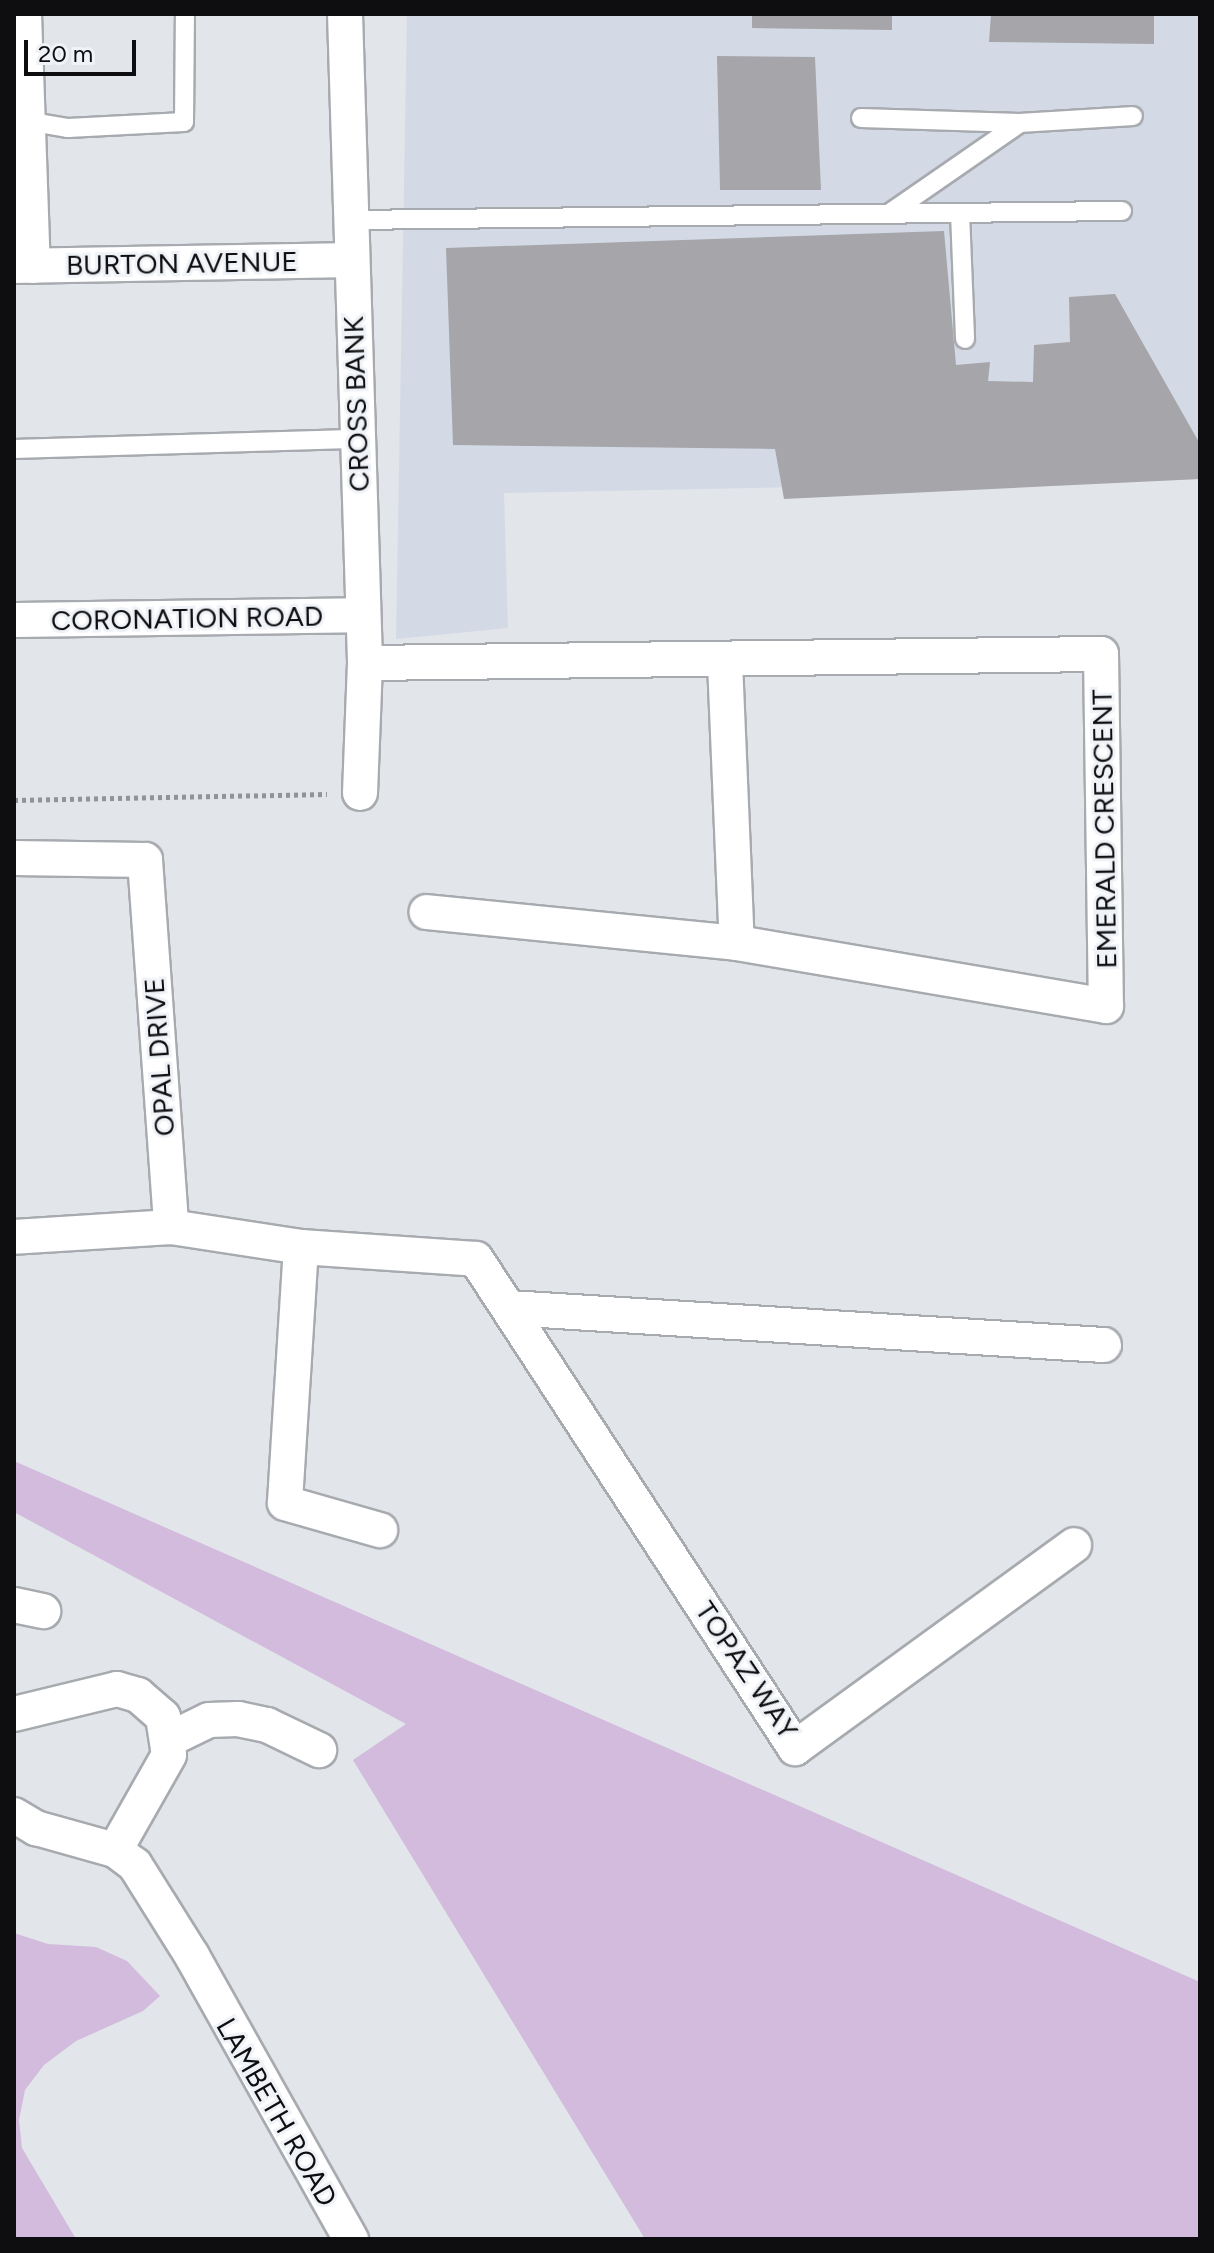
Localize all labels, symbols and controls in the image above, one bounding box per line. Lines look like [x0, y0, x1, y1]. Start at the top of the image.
scale bar [28, 24, 140, 74]
text: 20 m [38, 39, 93, 68]
street label: BURTON AVENUE [66, 244, 298, 282]
street label: CROSS BANK [336, 316, 376, 492]
street label: CORONATION ROAD [51, 599, 323, 637]
street label: EMERALD CRESCENT [1085, 689, 1123, 969]
street label: OPAL DRIVE [137, 977, 181, 1137]
street label: TOPAZ WAY [689, 1595, 805, 1745]
street label: LAMBETH ROAD [210, 2012, 344, 2212]

